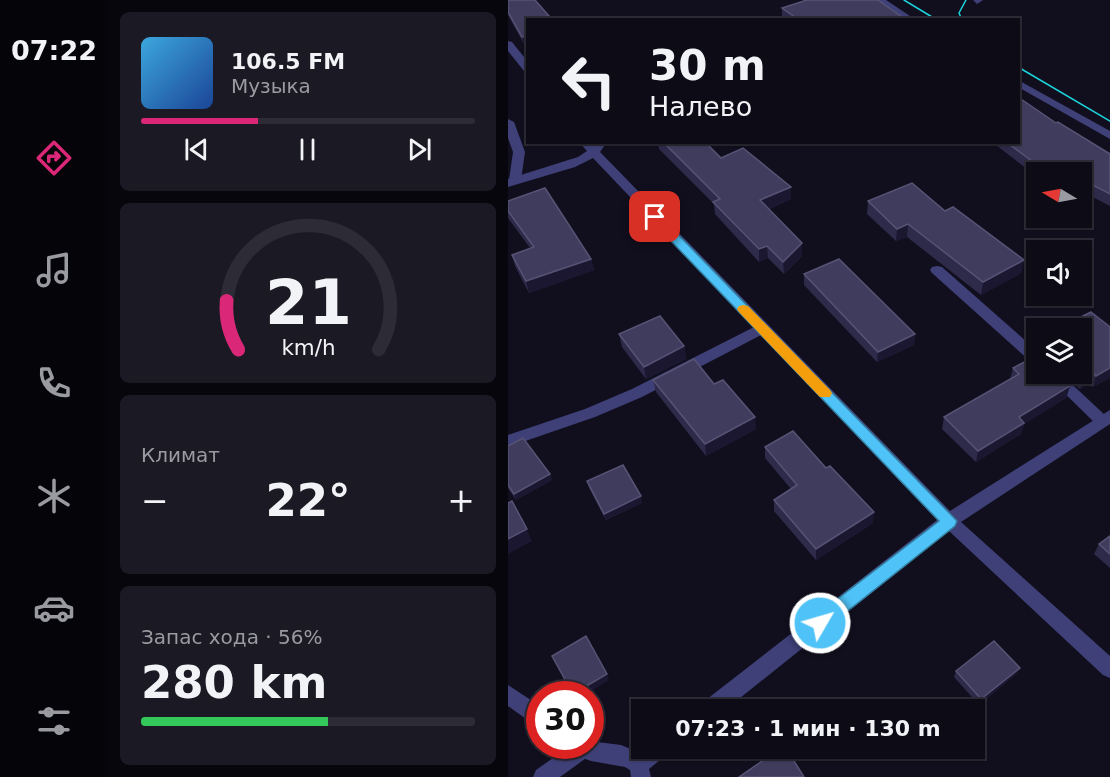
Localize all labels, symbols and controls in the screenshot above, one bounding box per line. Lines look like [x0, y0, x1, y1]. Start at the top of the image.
text: 07:22 [11, 35, 97, 66]
text: 30 m [649, 41, 766, 90]
icon: left [550, 42, 628, 120]
text: 106.5 FM [231, 49, 345, 74]
text: Музыка [231, 74, 311, 98]
text: Налево [649, 91, 752, 122]
icon: previous [180, 133, 213, 166]
icon: pause [291, 133, 324, 166]
icon: next [403, 133, 436, 166]
icon: directions [33, 137, 75, 179]
north arrow [1026, 162, 1092, 228]
map controls [1026, 162, 1092, 384]
pin [629, 191, 680, 242]
icon: arrive [638, 200, 671, 233]
button: sound [1026, 240, 1092, 306]
icon: music [33, 249, 75, 291]
text: 21 [265, 266, 351, 339]
button: layers [1026, 318, 1092, 384]
text: km/h [281, 335, 335, 360]
icon: phone [33, 362, 75, 404]
text: Климат [141, 443, 220, 467]
text: 22° [265, 474, 351, 527]
icon: climate [33, 475, 75, 517]
text: − [141, 481, 169, 520]
text: + [447, 481, 475, 520]
icon: car [33, 587, 75, 629]
position arrow [788, 591, 852, 655]
text: Запас хода · 56% [141, 625, 322, 649]
text: 280 km [141, 656, 327, 709]
speed limit sign: 30 [526, 681, 604, 759]
icon: filters [33, 700, 75, 742]
text: 07:23 · 1 мин · 130 m [675, 716, 941, 741]

